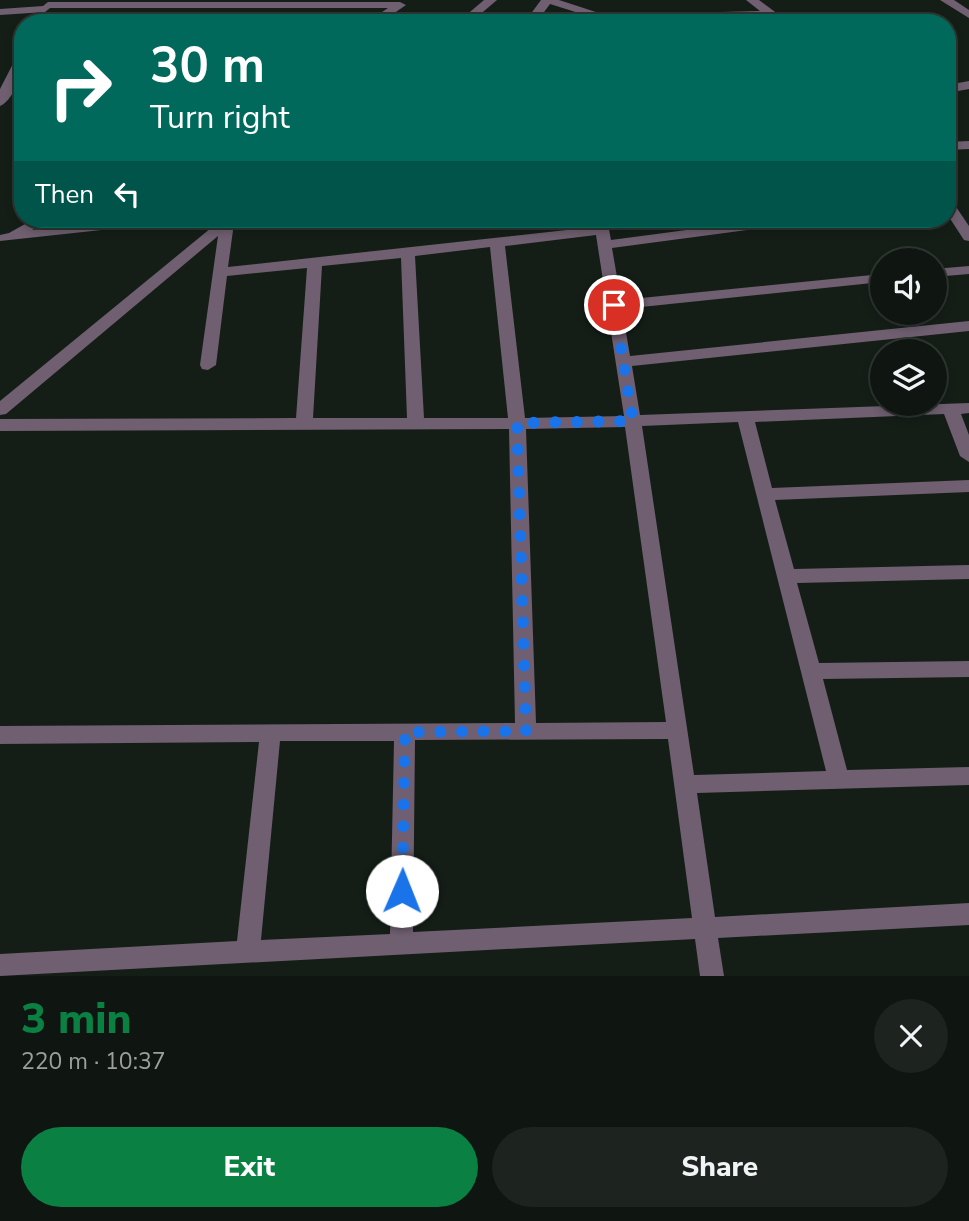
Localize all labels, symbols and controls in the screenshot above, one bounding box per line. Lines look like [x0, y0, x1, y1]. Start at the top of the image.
text: 30 m [150, 32, 265, 99]
icon: right [35, 42, 126, 133]
text: Turn right [150, 96, 290, 139]
icon: left [108, 175, 146, 213]
text: Then [35, 177, 94, 212]
map controls [870, 248, 947, 416]
button: sound [870, 248, 947, 325]
pin [584, 275, 644, 335]
icon: arrive [595, 286, 633, 324]
button: layers [870, 339, 947, 416]
position arrow [365, 854, 439, 928]
text: 3 min [21, 991, 131, 1048]
button: close [874, 999, 948, 1073]
text: 220 m · 10:37 [21, 1046, 166, 1077]
button: Exit [21, 1127, 478, 1207]
button: Share [492, 1127, 948, 1207]

